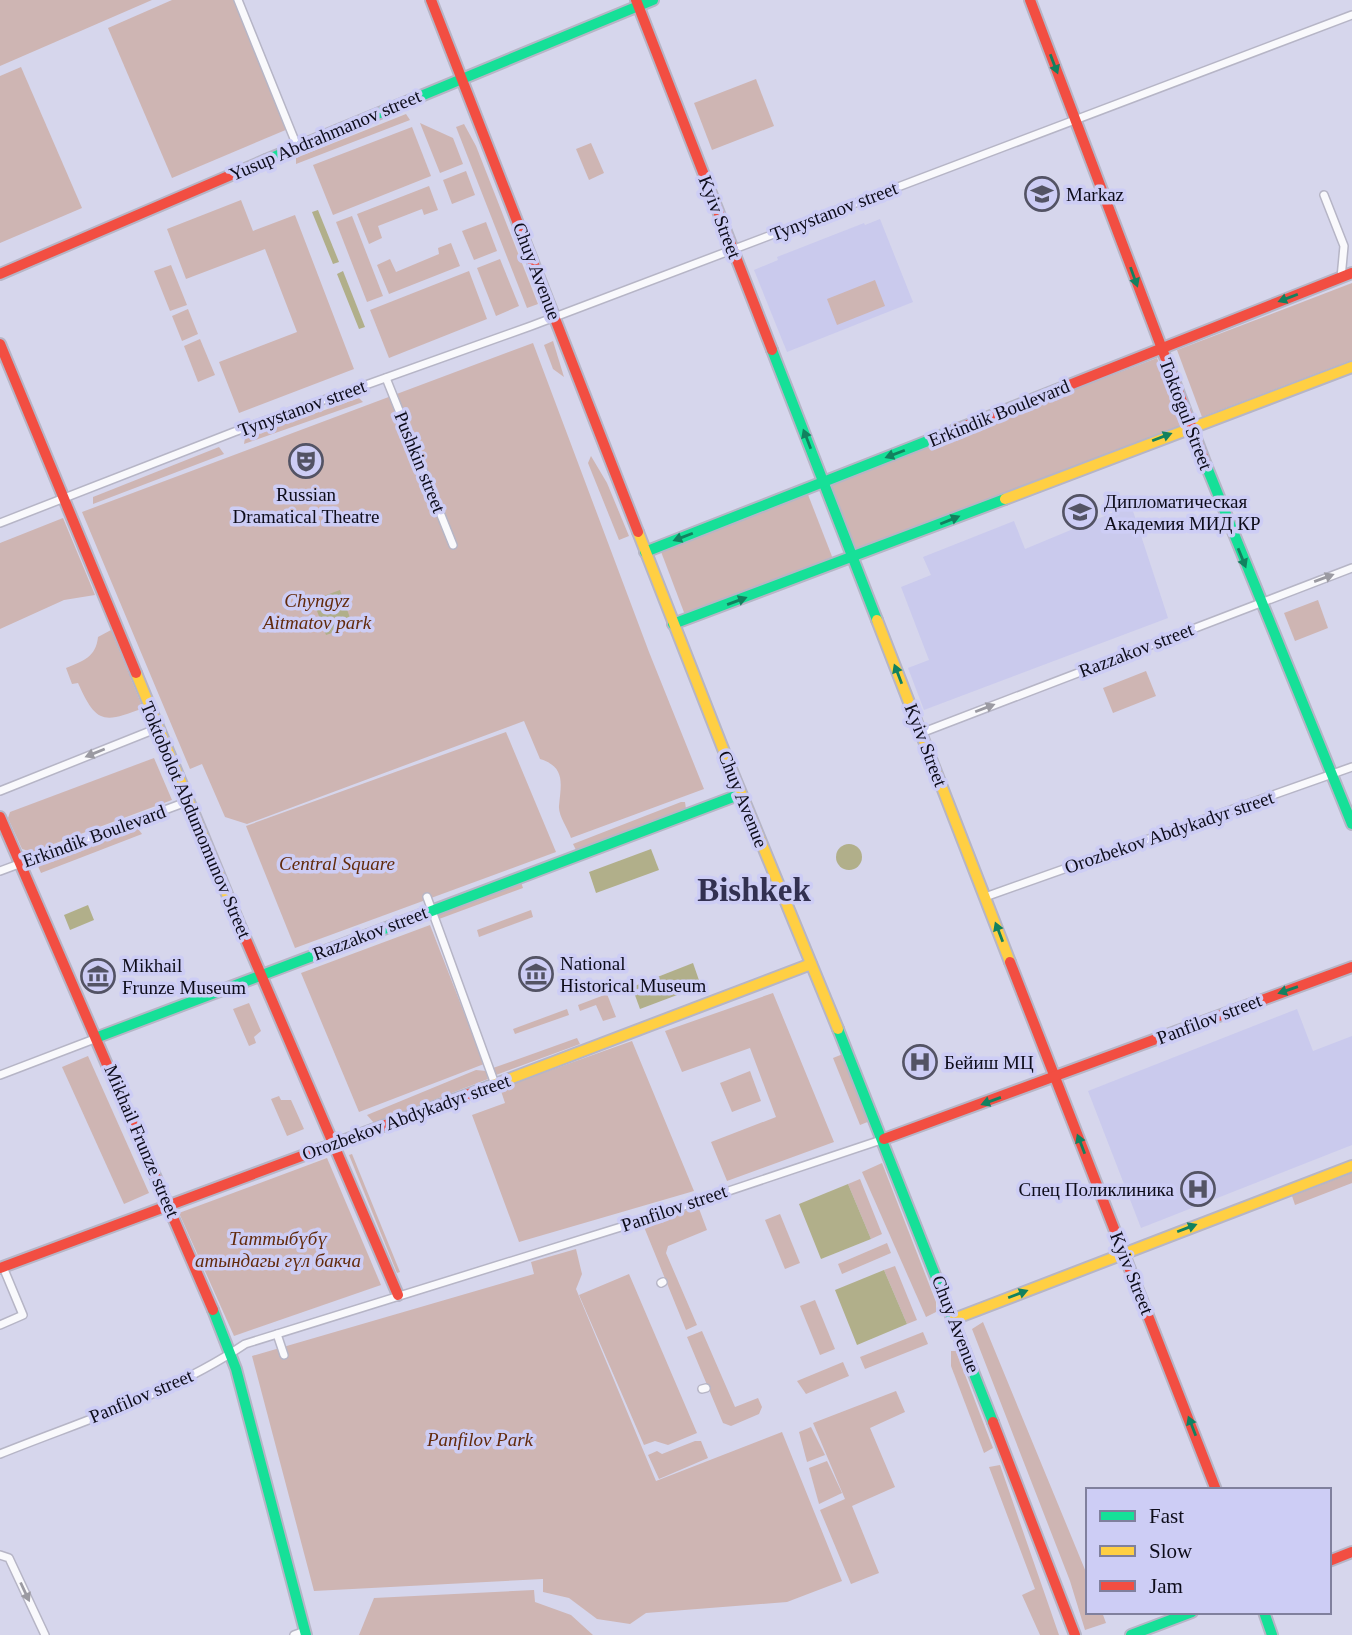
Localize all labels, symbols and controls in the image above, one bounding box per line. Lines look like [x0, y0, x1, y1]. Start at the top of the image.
one-way arrow [1049, 53, 1060, 74]
street label: Yusup Abdrahmanov street [226, 85, 424, 185]
street label: Kyiv Street [695, 173, 746, 262]
school or university icon: Markaz [1023, 175, 1061, 213]
street label: Tynystanov street [768, 177, 901, 245]
place label: Markaz [1066, 184, 1124, 205]
street label: Chuy Avenue [509, 219, 565, 323]
one-way arrow [1128, 266, 1139, 287]
one-way arrow [1278, 293, 1299, 304]
street label: Toktogul Street [1155, 355, 1217, 473]
street label: Tynystanov street [235, 375, 369, 441]
street label: Erkindik Boulevard [925, 375, 1073, 451]
street label: Pushkin street [390, 408, 450, 516]
one-way arrow [801, 428, 812, 449]
one-way arrow [1152, 432, 1173, 443]
theatre icon: Russian Dramatical Theatre [287, 442, 325, 480]
one-way arrow [884, 449, 905, 460]
place label: Russian Dramatical Theatre [233, 484, 379, 527]
place label: Дипломатическая Академия МИД КР [1104, 491, 1260, 534]
school or university icon: Дипломатическая Академия МИД КР [1061, 493, 1099, 531]
one-way arrow [940, 515, 961, 526]
one-way arrow [672, 531, 693, 542]
one-way arrow [1236, 548, 1247, 569]
one-way arrow [1314, 572, 1335, 583]
park label: Chyngyz Aitmatov park [261, 590, 372, 633]
one-way arrow [727, 595, 748, 606]
street label: Razzakov street [1076, 618, 1197, 681]
one-way arrow [893, 663, 904, 684]
street label: Toktobolot Abdumomunov Street [136, 698, 256, 942]
street label: Kyiv Street [901, 701, 952, 790]
one-way arrow [975, 703, 996, 714]
one-way arrow [84, 748, 105, 759]
street label: Chuy Avenue [714, 748, 772, 850]
street label: Orozbekov Abdykadyr street [1062, 786, 1277, 878]
street label: Erkindik Boulevard [20, 800, 169, 872]
park label: Central Square [279, 853, 395, 874]
district label: Bishkek [697, 872, 812, 908]
street label: Razzakov street [310, 901, 431, 964]
one-way arrow [993, 921, 1004, 942]
place label: National Historical Museum [560, 953, 706, 996]
place label: Mikhail Frunze Museum [122, 955, 246, 998]
museum icon: National Historical Museum [517, 955, 555, 993]
museum icon: Mikhail Frunze Museum [79, 957, 117, 995]
one-way arrow [1277, 985, 1298, 996]
street label: Panfilov street [1154, 989, 1265, 1049]
hospital icon: Бейиш МЦ [901, 1043, 939, 1081]
place label: Бейиш МЦ [944, 1052, 1034, 1073]
street label: Mikhail Frunze street [100, 1062, 184, 1221]
street label: Orozbekov Abdykadyr street [299, 1069, 513, 1164]
one-way arrow [981, 1096, 1002, 1107]
one-way arrow [1076, 1133, 1087, 1154]
hospital icon: Спец Поликлиника [1179, 1170, 1217, 1208]
place label: Спец Поликлиника [1019, 1179, 1175, 1200]
street label: Panfilov street [618, 1180, 730, 1236]
one-way arrow [1177, 1222, 1198, 1233]
park label: Таттыбүбү атындагы гүл бакча [195, 1228, 361, 1271]
street label: Kyiv Street [1106, 1229, 1158, 1318]
street label: Chuy Avenue [928, 1272, 984, 1376]
one-way arrow [1007, 1289, 1028, 1300]
street label: Panfilov street [86, 1365, 197, 1427]
one-way arrow [1187, 1415, 1198, 1436]
park label: Panfilov Park [426, 1429, 534, 1450]
legend [1086, 1488, 1331, 1614]
text: Fast [1149, 1504, 1184, 1528]
text: Slow [1149, 1539, 1193, 1563]
text: Jam [1149, 1574, 1183, 1598]
one-way arrow [19, 1582, 31, 1602]

